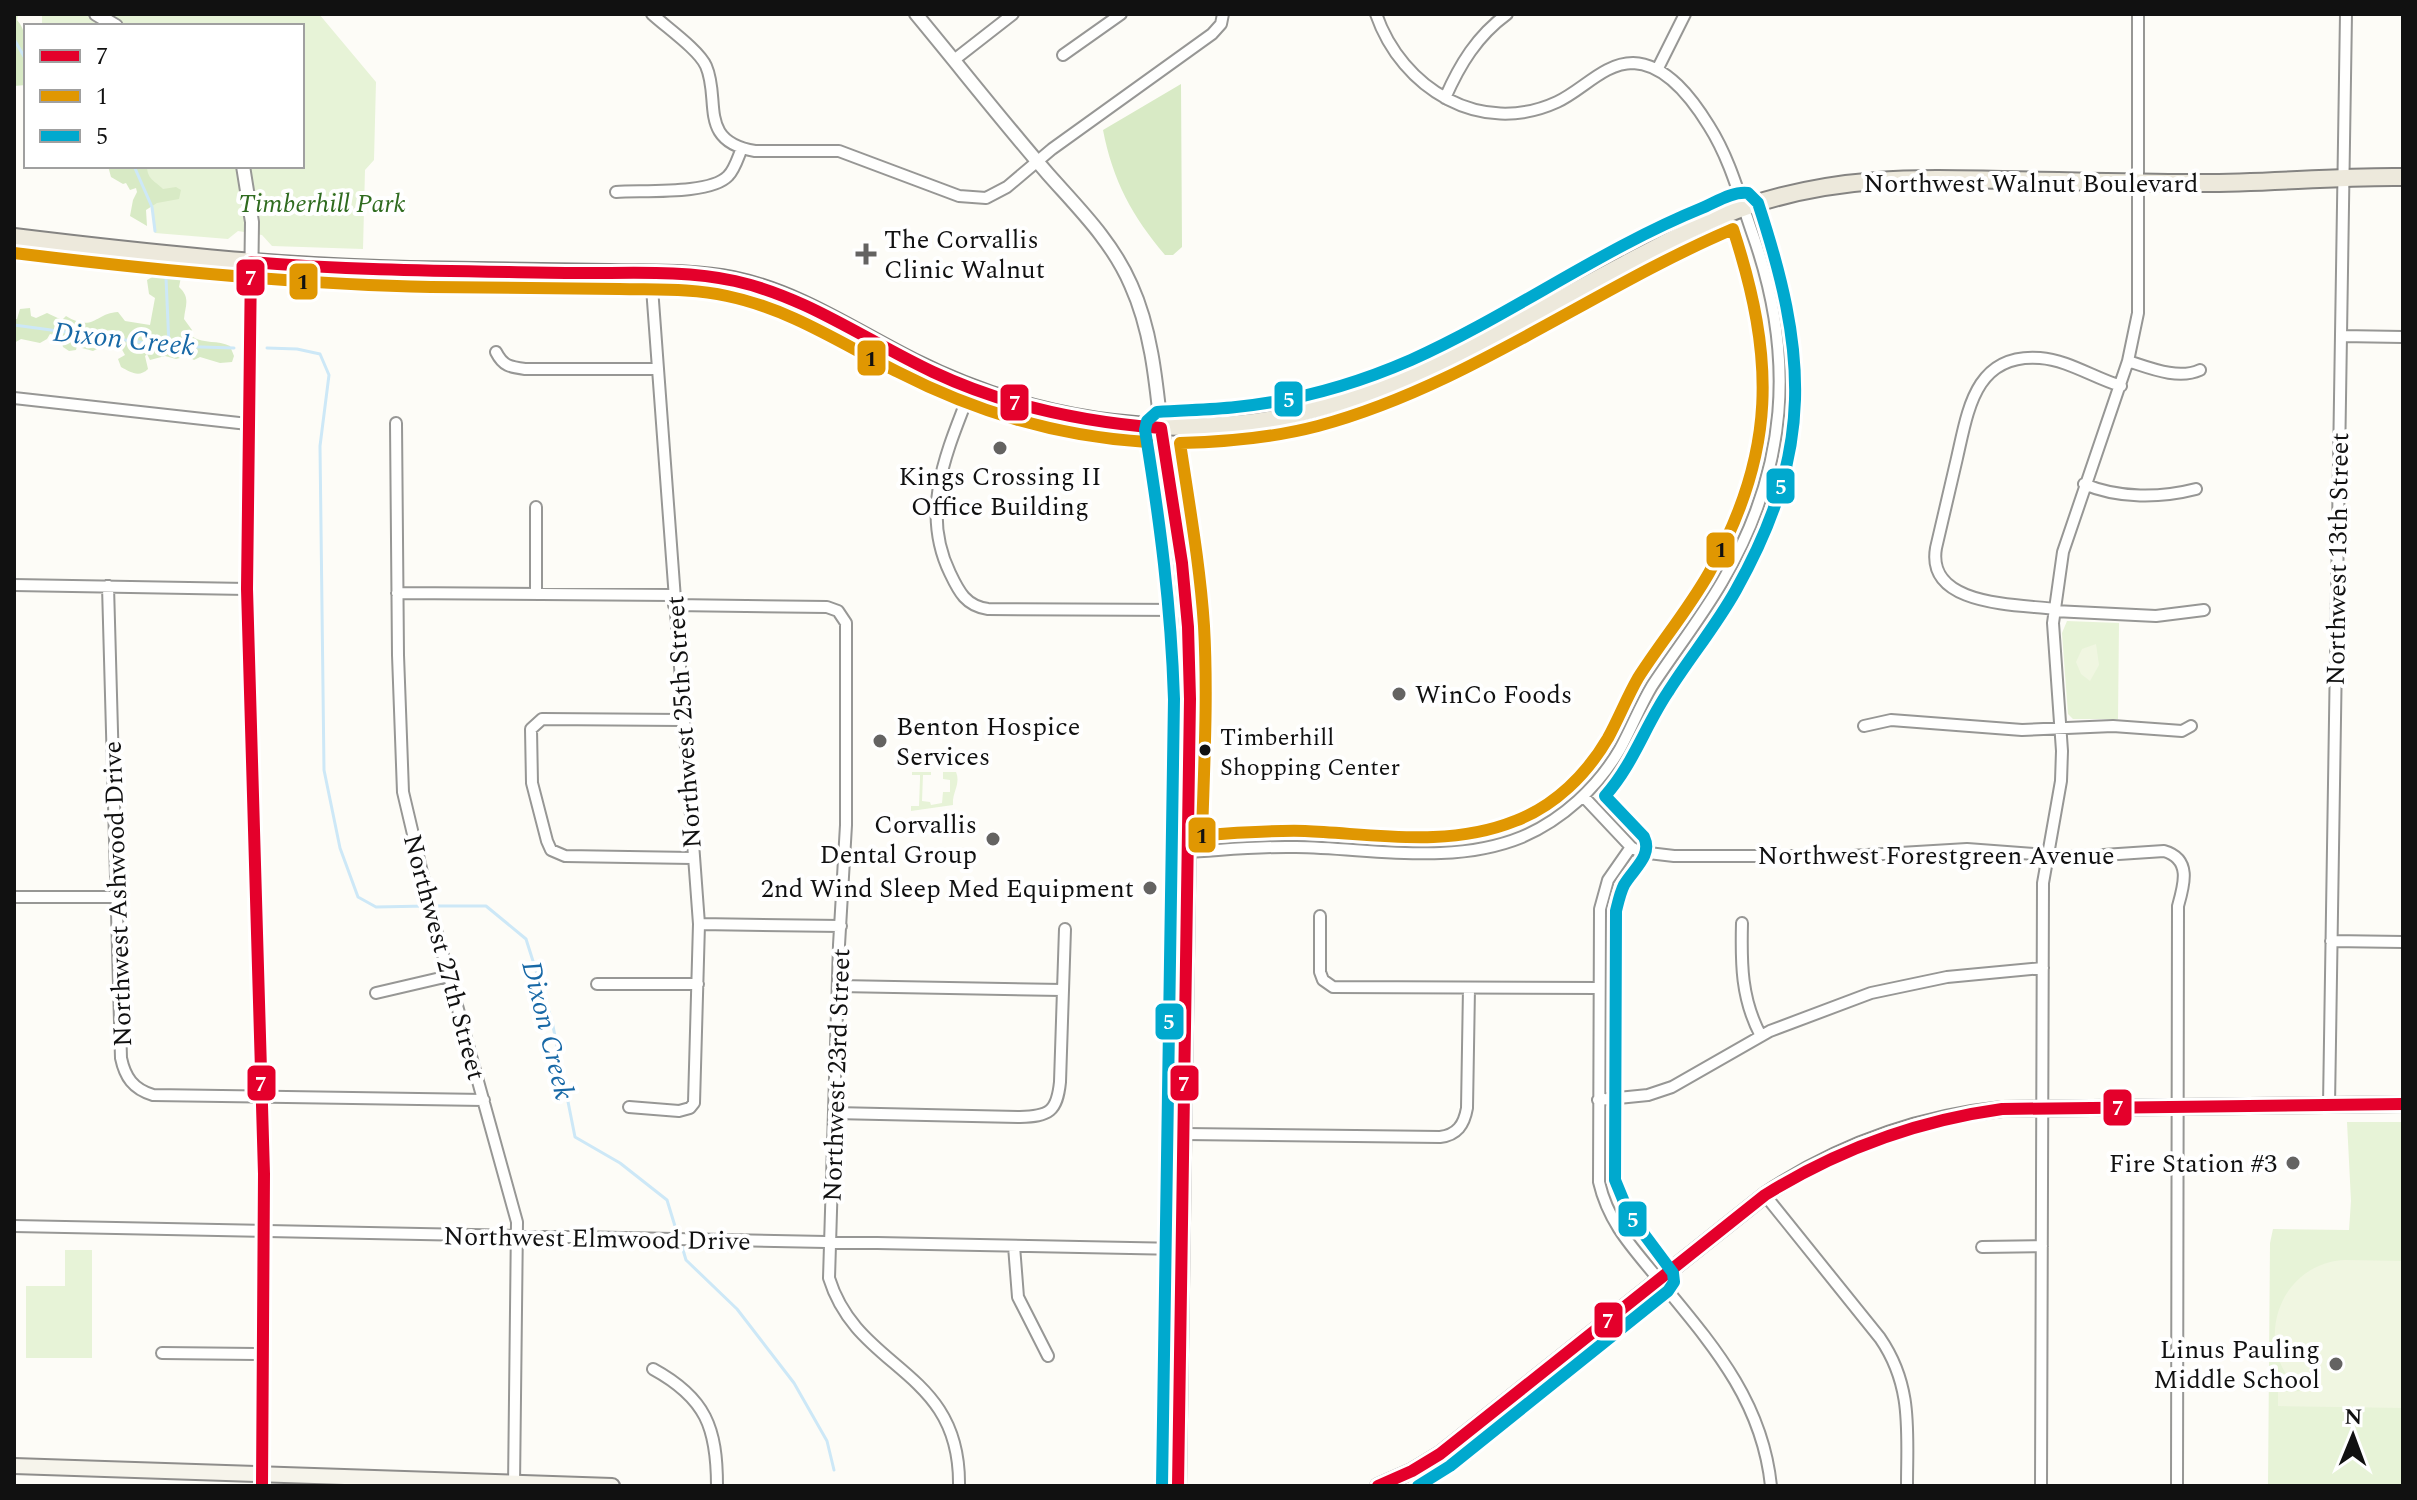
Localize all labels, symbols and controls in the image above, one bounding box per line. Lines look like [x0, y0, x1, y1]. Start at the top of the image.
legend [24, 24, 304, 168]
text: 7 [96, 39, 108, 75]
text: 1 [96, 79, 108, 115]
text: 5 [96, 119, 108, 155]
street label: Northwest Walnut Boulevard [1864, 164, 2198, 204]
park label: Timberhill Park [238, 184, 406, 224]
place label: The Corvallis Clinic Walnut [884, 220, 1045, 290]
marker: The Corvallis Clinic Walnut [855, 243, 877, 265]
line badge: 7 [235, 258, 266, 297]
text: 7 [245, 262, 257, 295]
line badge: 1 [288, 262, 319, 301]
text: 1 [297, 266, 309, 299]
water label: Dixon Creek [51, 311, 197, 368]
line badge: 1 [856, 339, 887, 377]
text: 1 [865, 343, 877, 376]
line badge: 5 [1273, 380, 1304, 418]
line badge: 7 [999, 383, 1030, 422]
text: 5 [1283, 384, 1295, 417]
text: 7 [1009, 387, 1021, 420]
street label: Northwest 13th Street [2316, 432, 2360, 686]
marker: Kings Crossing II Office Building [991, 439, 1009, 457]
place label: Kings Crossing II Office Building [899, 457, 1101, 527]
line badge: 5 [1765, 467, 1796, 505]
text: 5 [1775, 471, 1787, 504]
line badge: 1 [1705, 531, 1736, 569]
text: 1 [1715, 534, 1727, 567]
street label: Northwest 25th Street [655, 594, 713, 850]
place label: WinCo Foods [1415, 675, 1572, 715]
marker: WinCo Foods [1390, 685, 1408, 703]
place label: Benton Hospice Services [896, 707, 1080, 777]
place label: Timberhill Shopping Center [1220, 720, 1400, 786]
marker: Benton Hospice Services [871, 732, 889, 750]
street label: Northwest Ashwood Drive [93, 740, 143, 1048]
marker: Timberhill Shopping Center [1197, 742, 1213, 758]
place label: Corvallis Dental Group [820, 805, 977, 875]
line badge: 1 [1187, 816, 1217, 854]
text: 1 [1196, 820, 1208, 853]
street label: Northwest 27th Street [392, 830, 496, 1085]
marker: Corvallis Dental Group [984, 830, 1002, 848]
street label: Northwest Forestgreen Avenue [1757, 836, 2115, 876]
place label: 2nd Wind Sleep Med Equipment [761, 869, 1134, 909]
marker: 2nd Wind Sleep Med Equipment [1141, 879, 1159, 897]
street label: Northwest 23rd Street [813, 948, 861, 1202]
water label: Dixon Creek [509, 956, 586, 1105]
line badge: 5 [1154, 1002, 1185, 1041]
text: 5 [1163, 1006, 1175, 1039]
line badge: 7 [246, 1064, 277, 1102]
line badge: 7 [1169, 1064, 1200, 1102]
text: 7 [255, 1068, 267, 1101]
text: 7 [1178, 1068, 1190, 1101]
line badge: 7 [2102, 1088, 2133, 1127]
text: 7 [2112, 1092, 2124, 1125]
place label: Fire Station #3 [2109, 1144, 2277, 1184]
marker: Fire Station #3 [2284, 1154, 2302, 1172]
line badge: 5 [1617, 1200, 1648, 1238]
text: 5 [1627, 1204, 1639, 1237]
street label: Northwest Elmwood Drive [443, 1216, 751, 1262]
line badge: 7 [1593, 1301, 1624, 1339]
text: 7 [1602, 1305, 1614, 1338]
place label: Linus Pauling Middle School [2153, 1330, 2320, 1400]
marker: Linus Pauling Middle School [2327, 1355, 2345, 1373]
north arrow [2313, 1396, 2393, 1476]
text: N [2344, 1401, 2363, 1434]

